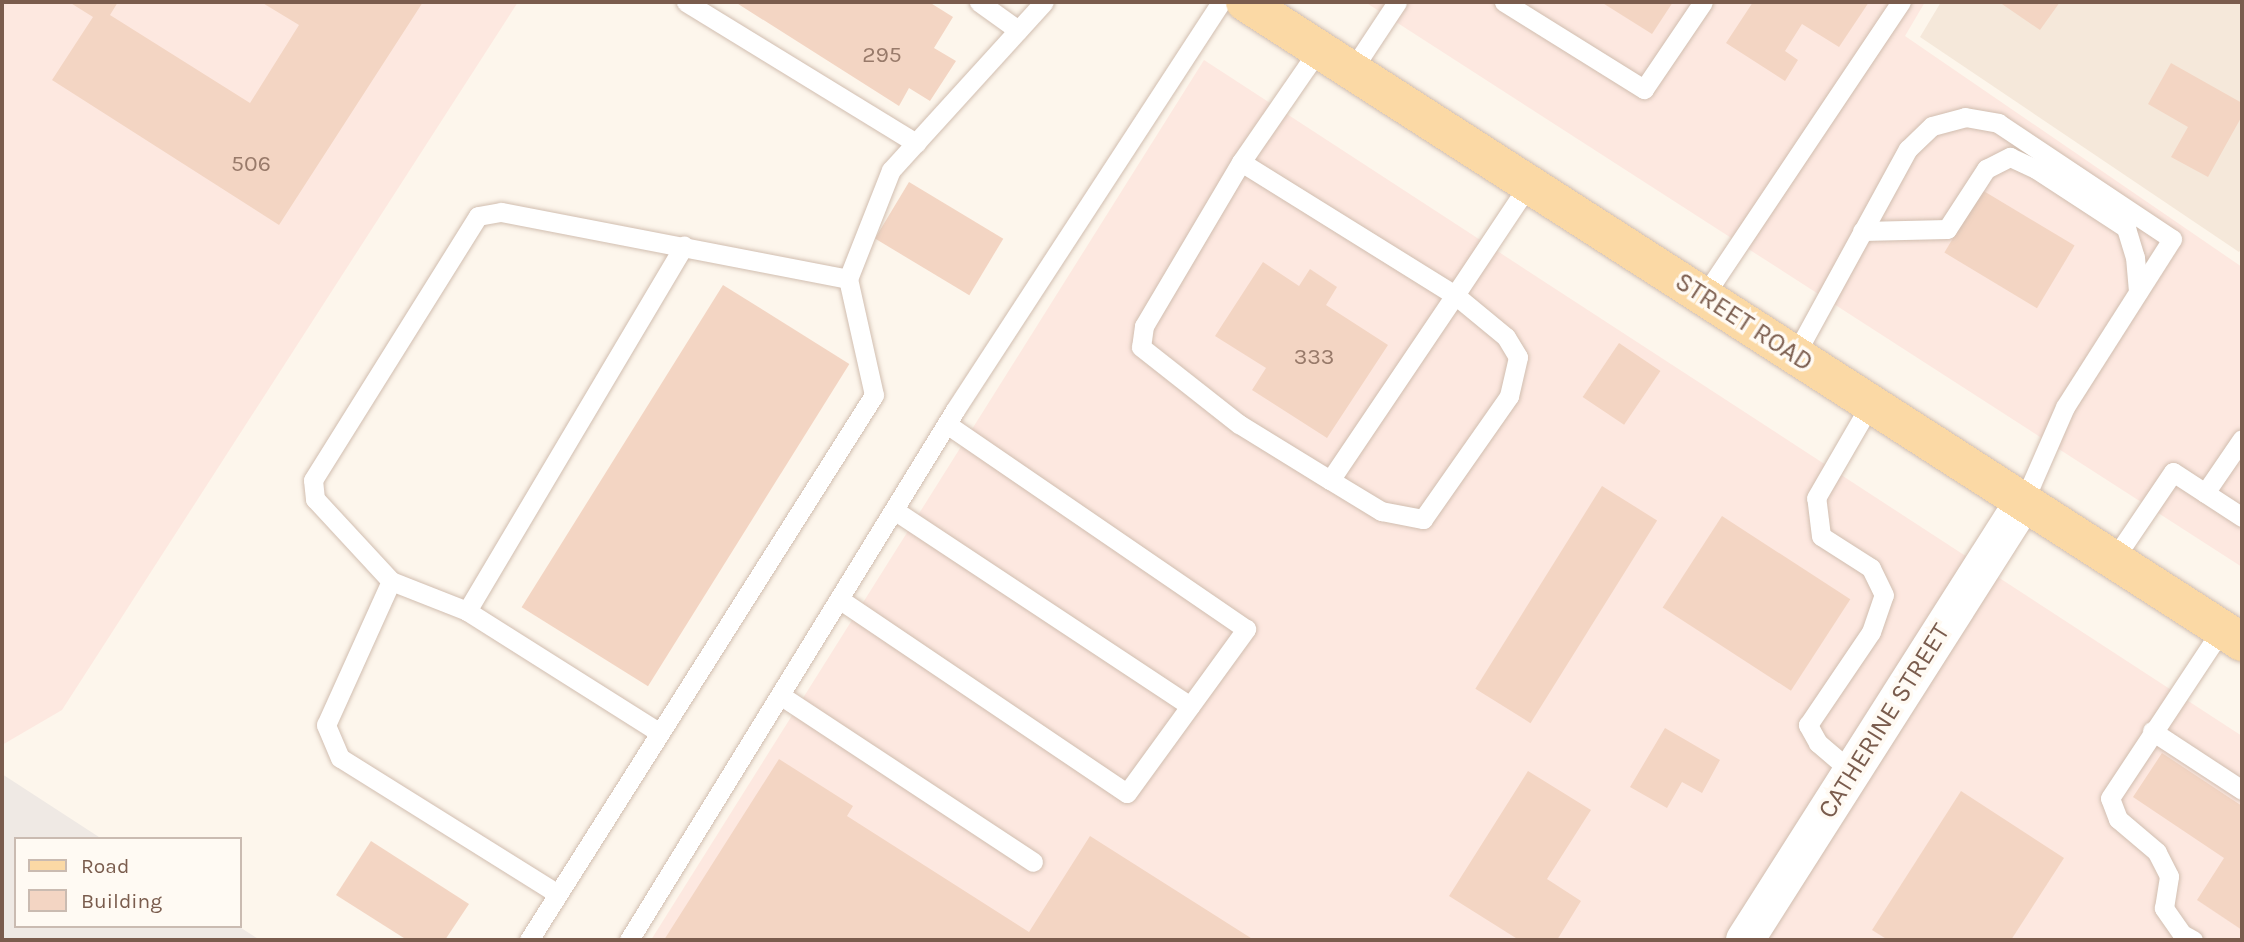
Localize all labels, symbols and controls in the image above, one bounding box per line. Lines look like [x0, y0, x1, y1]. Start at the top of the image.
house number: 295 [862, 41, 902, 69]
house number: 506 [231, 150, 271, 178]
street label: STREET ROAD [1669, 266, 1819, 378]
house number: 333 [1294, 343, 1334, 371]
street label: CATHERINE STREET [1812, 618, 1956, 824]
legend [14, 837, 242, 928]
text: Road [81, 854, 129, 878]
text: Building [81, 889, 162, 913]

